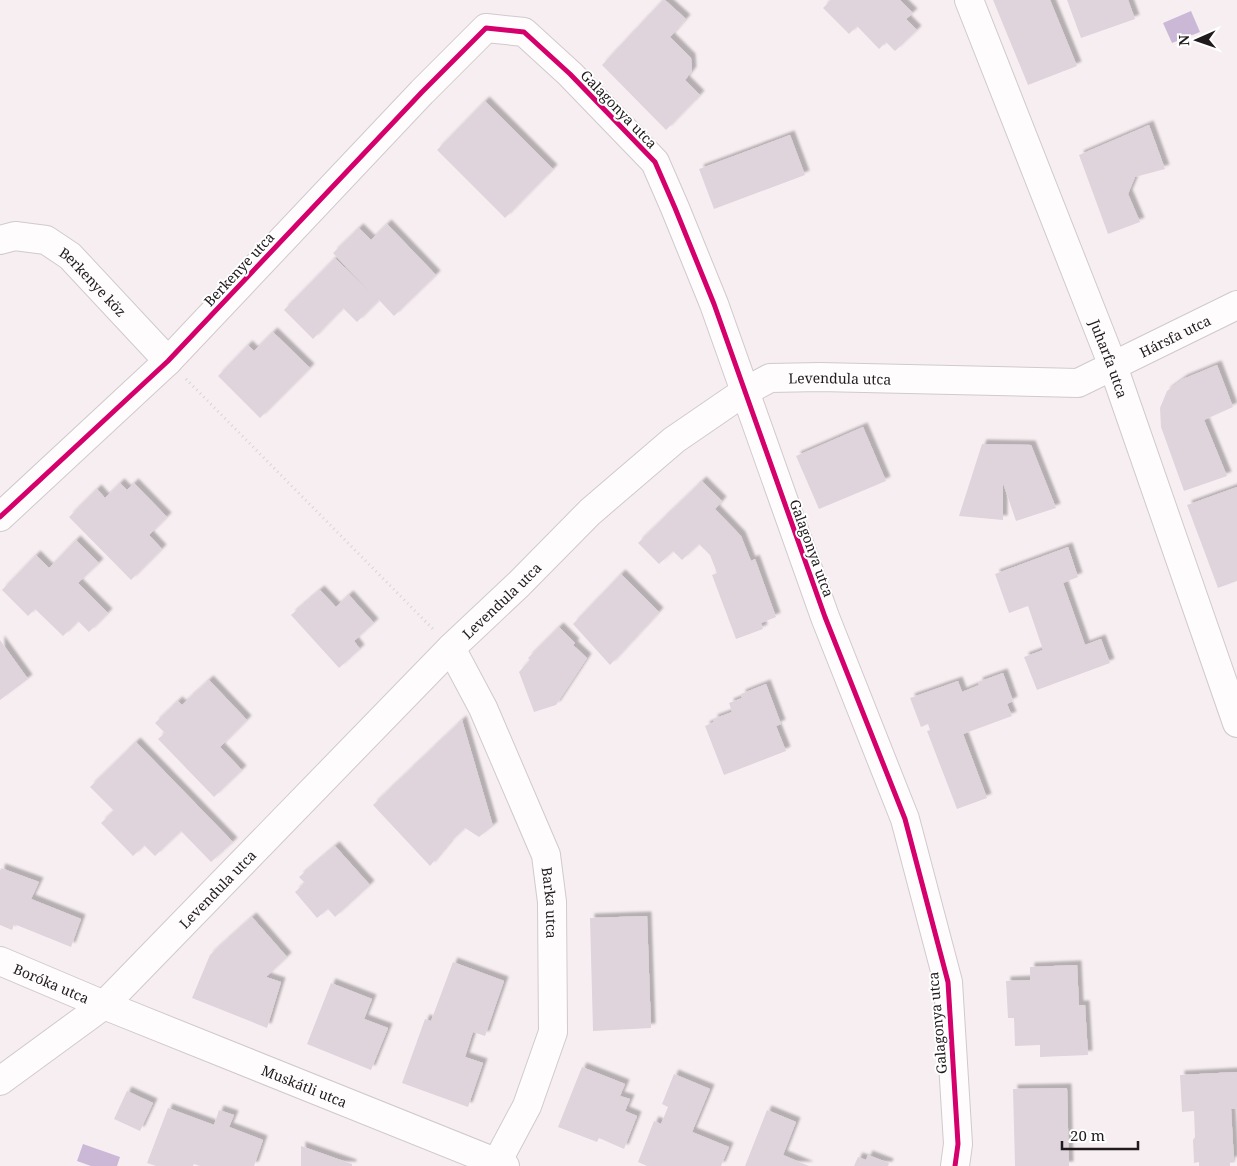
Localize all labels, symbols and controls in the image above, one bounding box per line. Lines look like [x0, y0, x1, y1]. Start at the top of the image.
north arrow [1172, 15, 1222, 65]
text: N [1174, 35, 1193, 46]
street label: Galagonya utca [577, 66, 662, 153]
street label: Berkenye utca [200, 228, 278, 310]
street label: Berkenye köz [56, 242, 131, 320]
street label: Hársfa utca [1136, 310, 1214, 361]
street label: Juharfa utca [1086, 315, 1133, 400]
street label: Levendula utca [788, 367, 892, 388]
street label: Galagonya utca [786, 497, 838, 600]
street label: Levendula utca [458, 558, 545, 643]
street label: Levendula utca [174, 845, 260, 932]
street label: Barka utca [538, 866, 562, 939]
street label: Boróka utca [11, 958, 92, 1007]
street label: Galagonya utca [923, 971, 951, 1075]
street label: Muskátli utca [259, 1060, 350, 1111]
scale bar [1062, 1118, 1138, 1150]
text: 20 m [1070, 1125, 1105, 1145]

